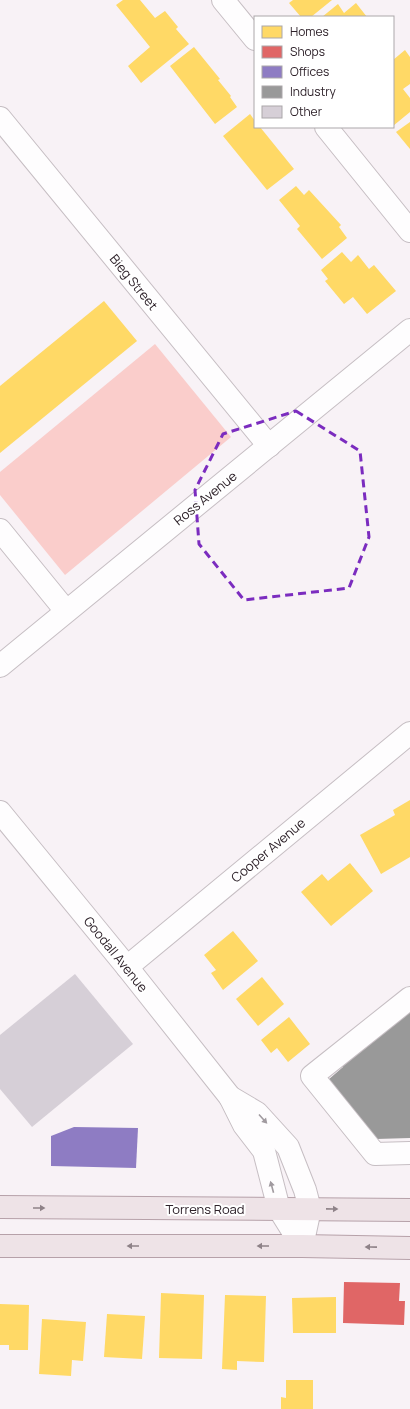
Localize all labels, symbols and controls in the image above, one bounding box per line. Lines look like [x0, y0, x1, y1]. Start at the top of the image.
legend [254, 16, 394, 128]
text: Homes [290, 23, 329, 40]
text: Shops [290, 43, 325, 60]
text: Offices [290, 63, 329, 80]
text: Industry [290, 83, 336, 100]
text: Other [290, 103, 323, 120]
street label: Bieg Street [106, 250, 162, 314]
street label: Ross Avenue [170, 467, 241, 529]
street label: Cooper Avenue [227, 813, 309, 886]
street label: Goodall Avenue [80, 912, 152, 996]
one-way arrow [258, 1113, 267, 1124]
one-way arrow [269, 1180, 275, 1193]
street label: Torrens Road [165, 1200, 245, 1218]
one-way arrow [33, 1205, 46, 1211]
one-way arrow [326, 1206, 339, 1212]
one-way arrow [126, 1243, 139, 1249]
one-way arrow [256, 1243, 269, 1249]
one-way arrow [364, 1244, 377, 1250]

